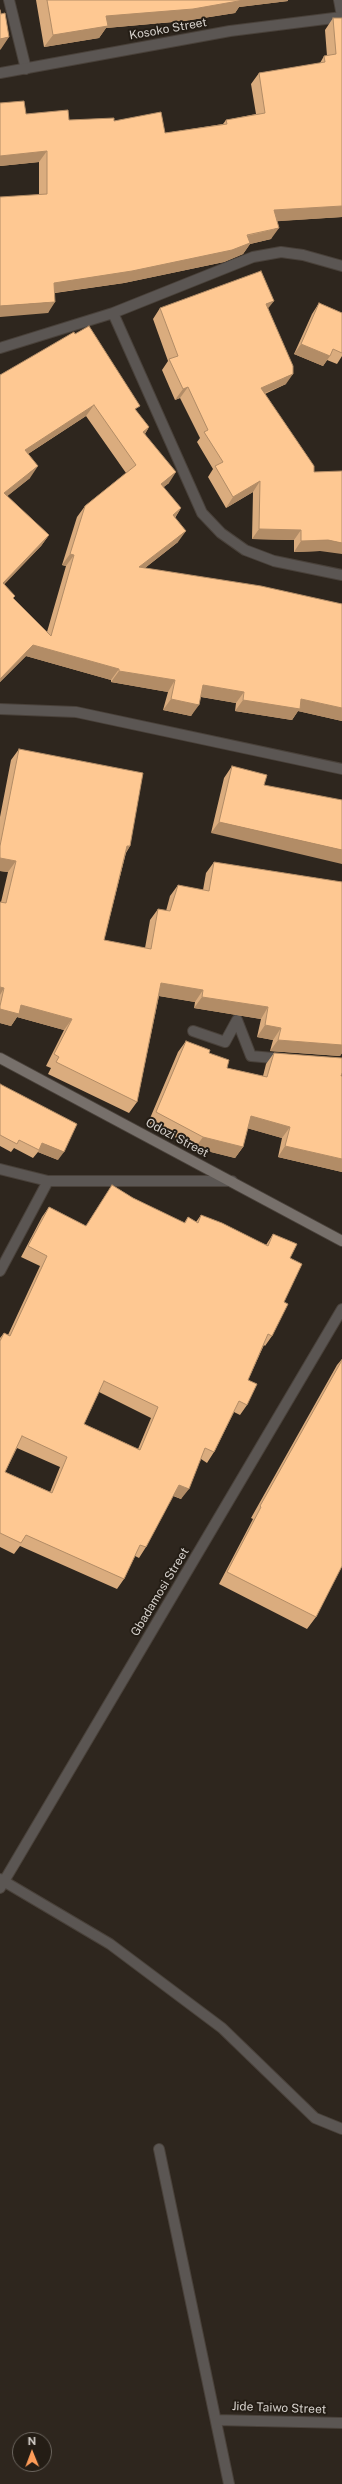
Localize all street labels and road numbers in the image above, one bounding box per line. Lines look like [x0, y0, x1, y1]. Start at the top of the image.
street label: Kosoko Street [128, 15, 208, 43]
street label: Odozi Street [143, 1115, 211, 1161]
street label: Gbadamosi Street [128, 1545, 192, 1639]
street label: Jide Taiwo Street [232, 2399, 326, 2417]

